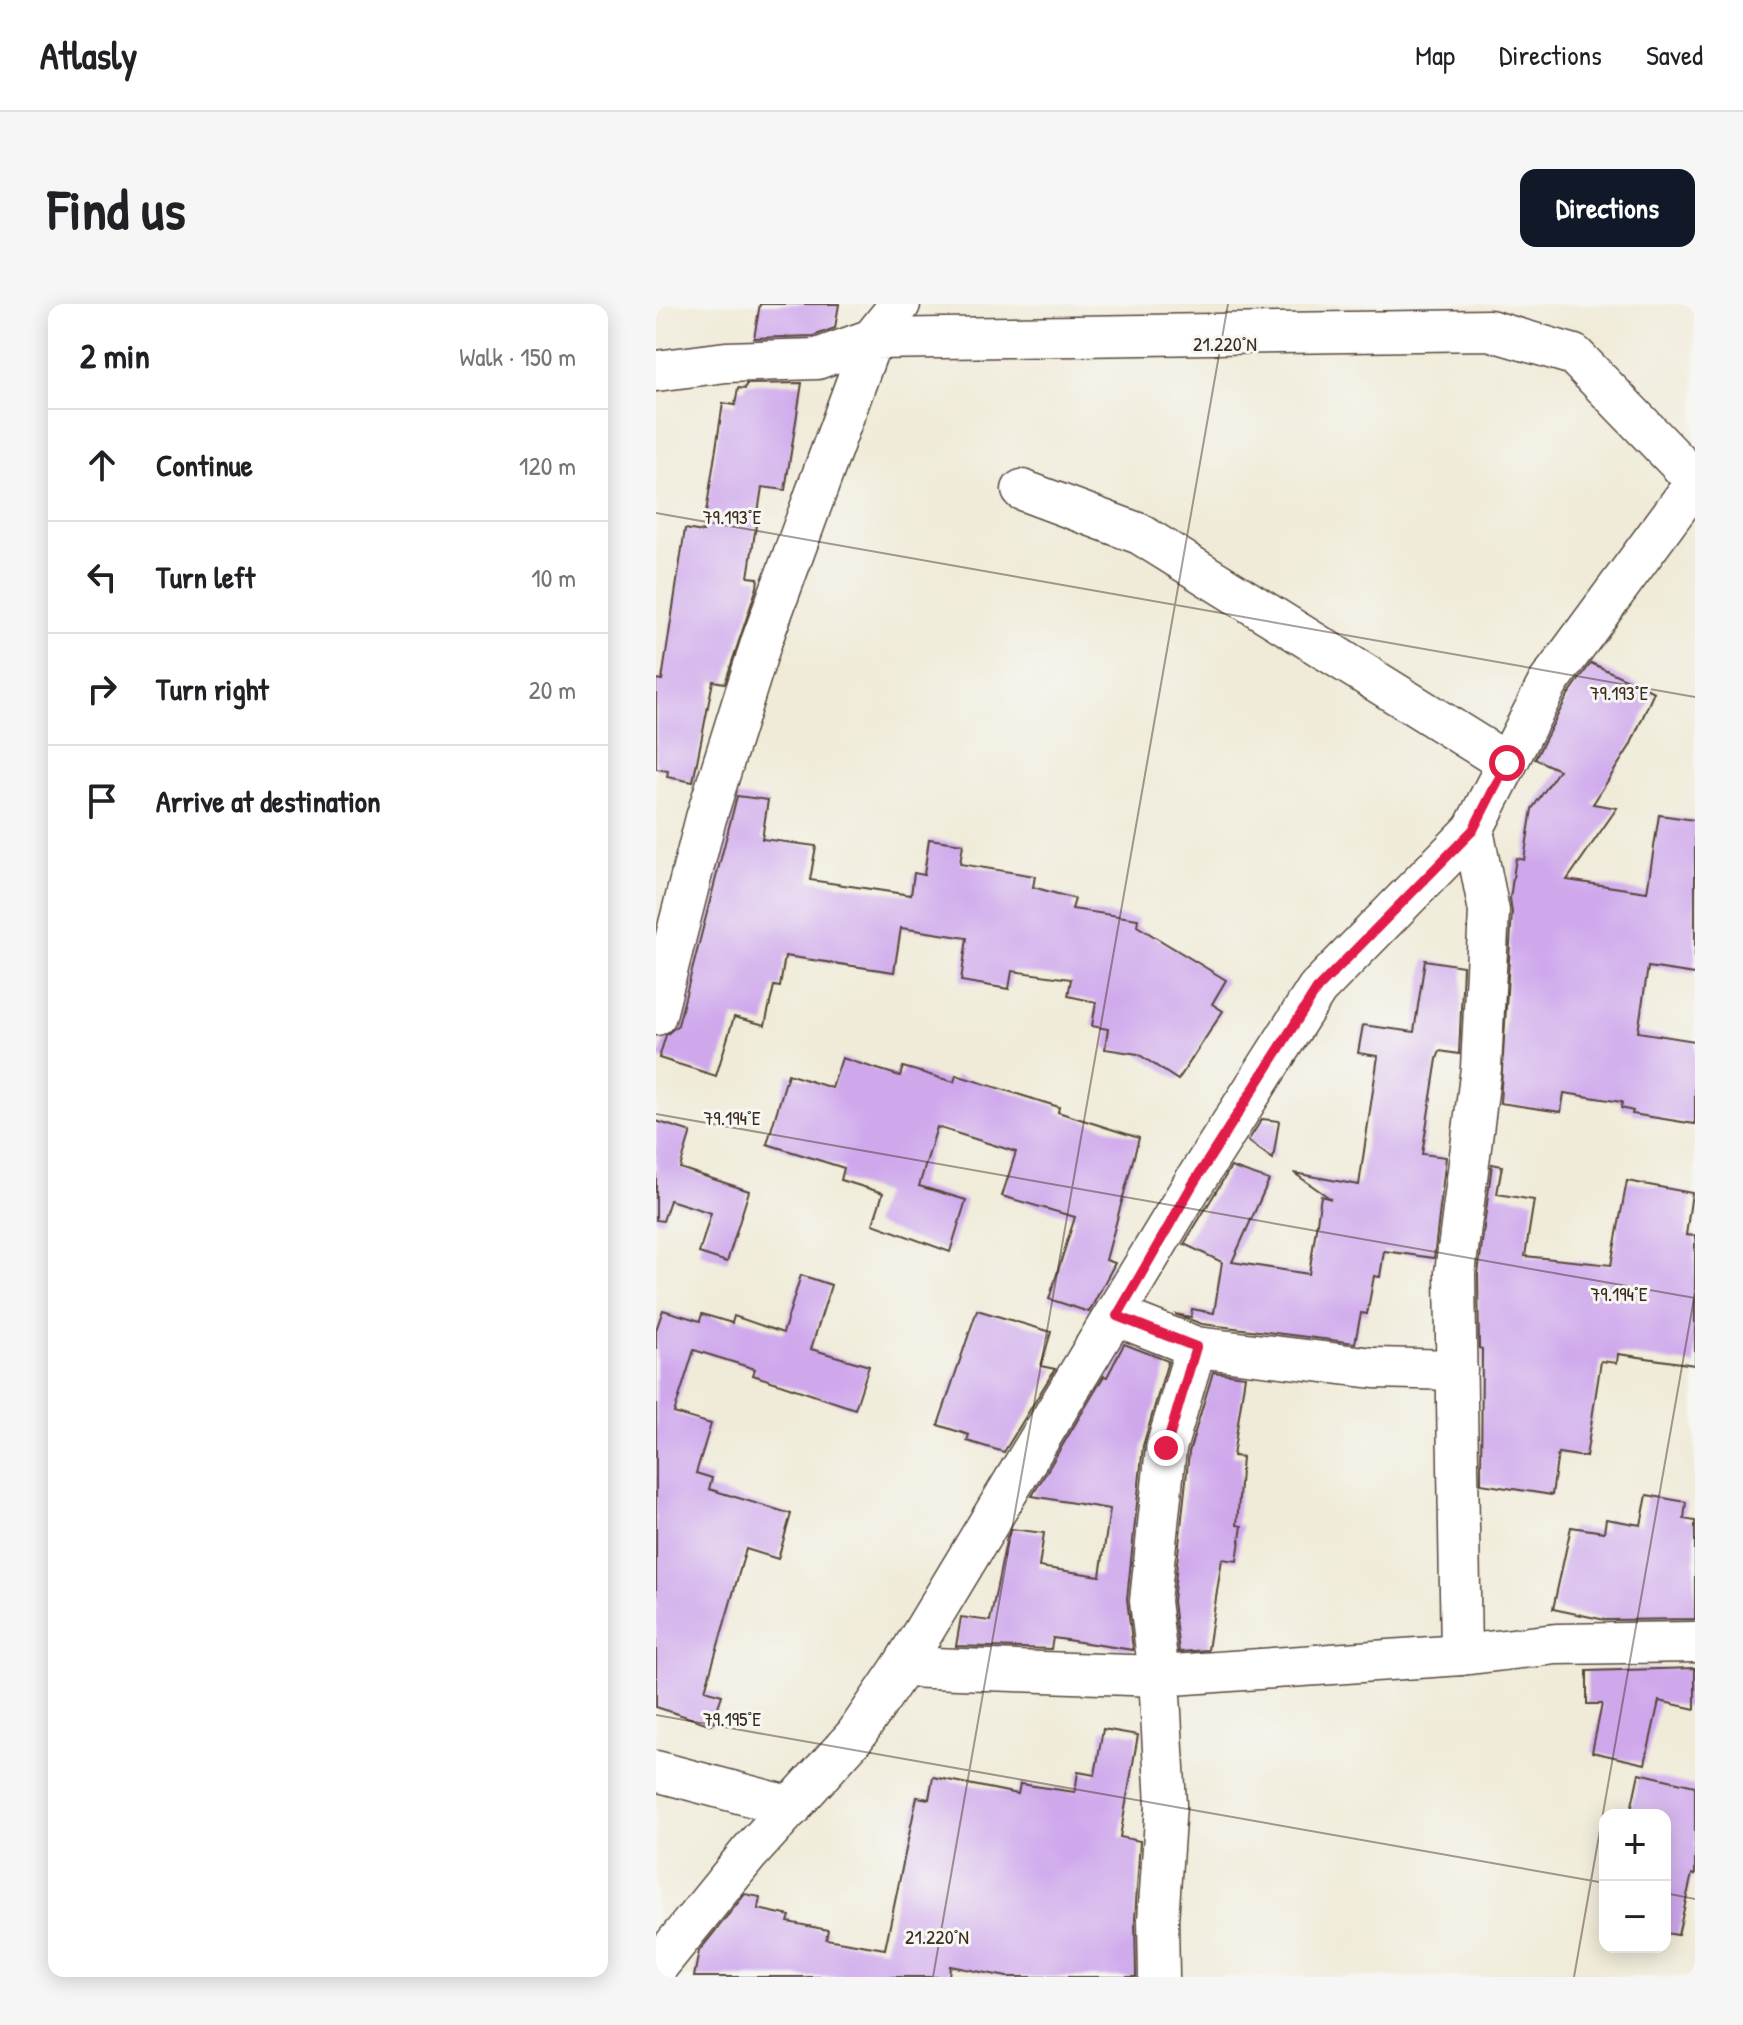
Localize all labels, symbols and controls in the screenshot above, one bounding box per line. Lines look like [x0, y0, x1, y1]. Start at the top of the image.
text: Atlasly [40, 29, 137, 81]
text: Map [1415, 36, 1455, 74]
text: Directions [1499, 36, 1602, 74]
text: Saved [1646, 36, 1703, 74]
button: Directions [1520, 169, 1695, 247]
text: Find us [48, 171, 186, 246]
text: 21.220°N [1193, 330, 1257, 357]
text: 2 min [80, 333, 150, 379]
text: Walk · 150 m [459, 339, 576, 374]
icon: ahead [80, 443, 124, 487]
text: Continue [156, 445, 253, 485]
text: 120 m [519, 448, 576, 483]
text: 79.193°E [703, 503, 761, 530]
icon: left [80, 555, 124, 599]
text: Turn left [156, 557, 255, 597]
text: 10 m [531, 560, 576, 595]
icon: right [80, 667, 124, 711]
text: Turn right [156, 669, 269, 709]
text: 20 m [529, 672, 576, 707]
text: 79.193°E [1590, 679, 1648, 706]
route start [1489, 745, 1525, 781]
icon: arrive [80, 779, 124, 823]
text: Arrive at destination [156, 781, 381, 821]
text: 79.194°E [703, 1104, 761, 1131]
text: 79.194°E [1590, 1280, 1648, 1307]
route end [1148, 1430, 1184, 1466]
text: 79.195°E [703, 1705, 761, 1732]
map controls [1599, 1809, 1671, 1953]
button: + [1599, 1809, 1671, 1881]
button: − [1599, 1881, 1671, 1953]
text: 21.220°N [905, 1923, 969, 1950]

